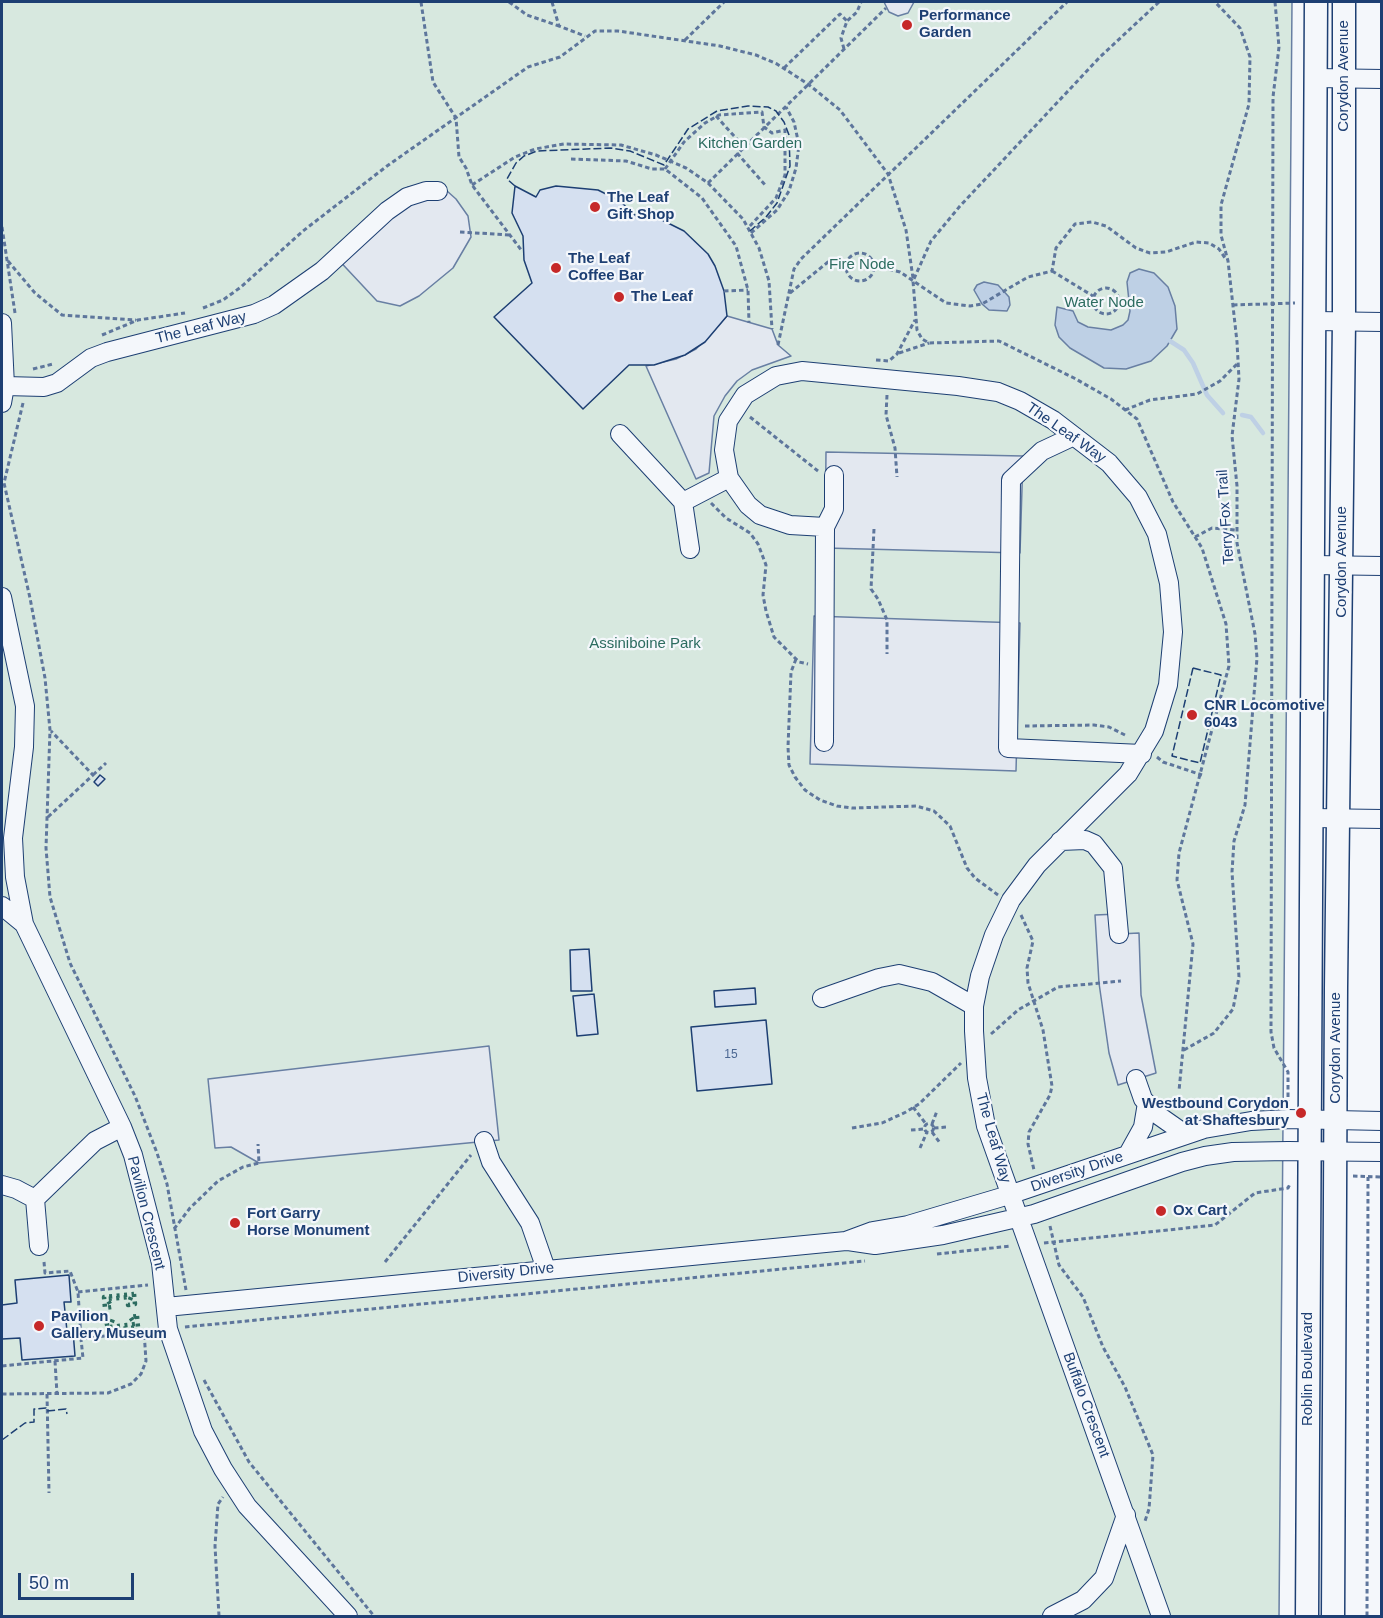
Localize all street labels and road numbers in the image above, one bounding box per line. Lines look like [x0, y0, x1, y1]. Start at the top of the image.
street label: Corydon Avenue [1335, 20, 1353, 132]
street label: The Leaf Way [154, 308, 248, 348]
street label: The Leaf Way [1023, 399, 1109, 467]
street label: Terry Fox Trail [1214, 469, 1238, 565]
street label: Corydon Avenue [1333, 506, 1351, 618]
street label: Corydon Avenue [1327, 992, 1345, 1104]
street label: The Leaf Way [972, 1091, 1014, 1185]
street label: Diversity Drive [1028, 1148, 1126, 1196]
street label: Pavilion Crescent [123, 1154, 169, 1272]
street label: Diversity Drive [457, 1259, 555, 1287]
street label: Roblin Boulevard [1299, 1312, 1317, 1426]
street label: Buffalo Crescent [1059, 1350, 1113, 1460]

